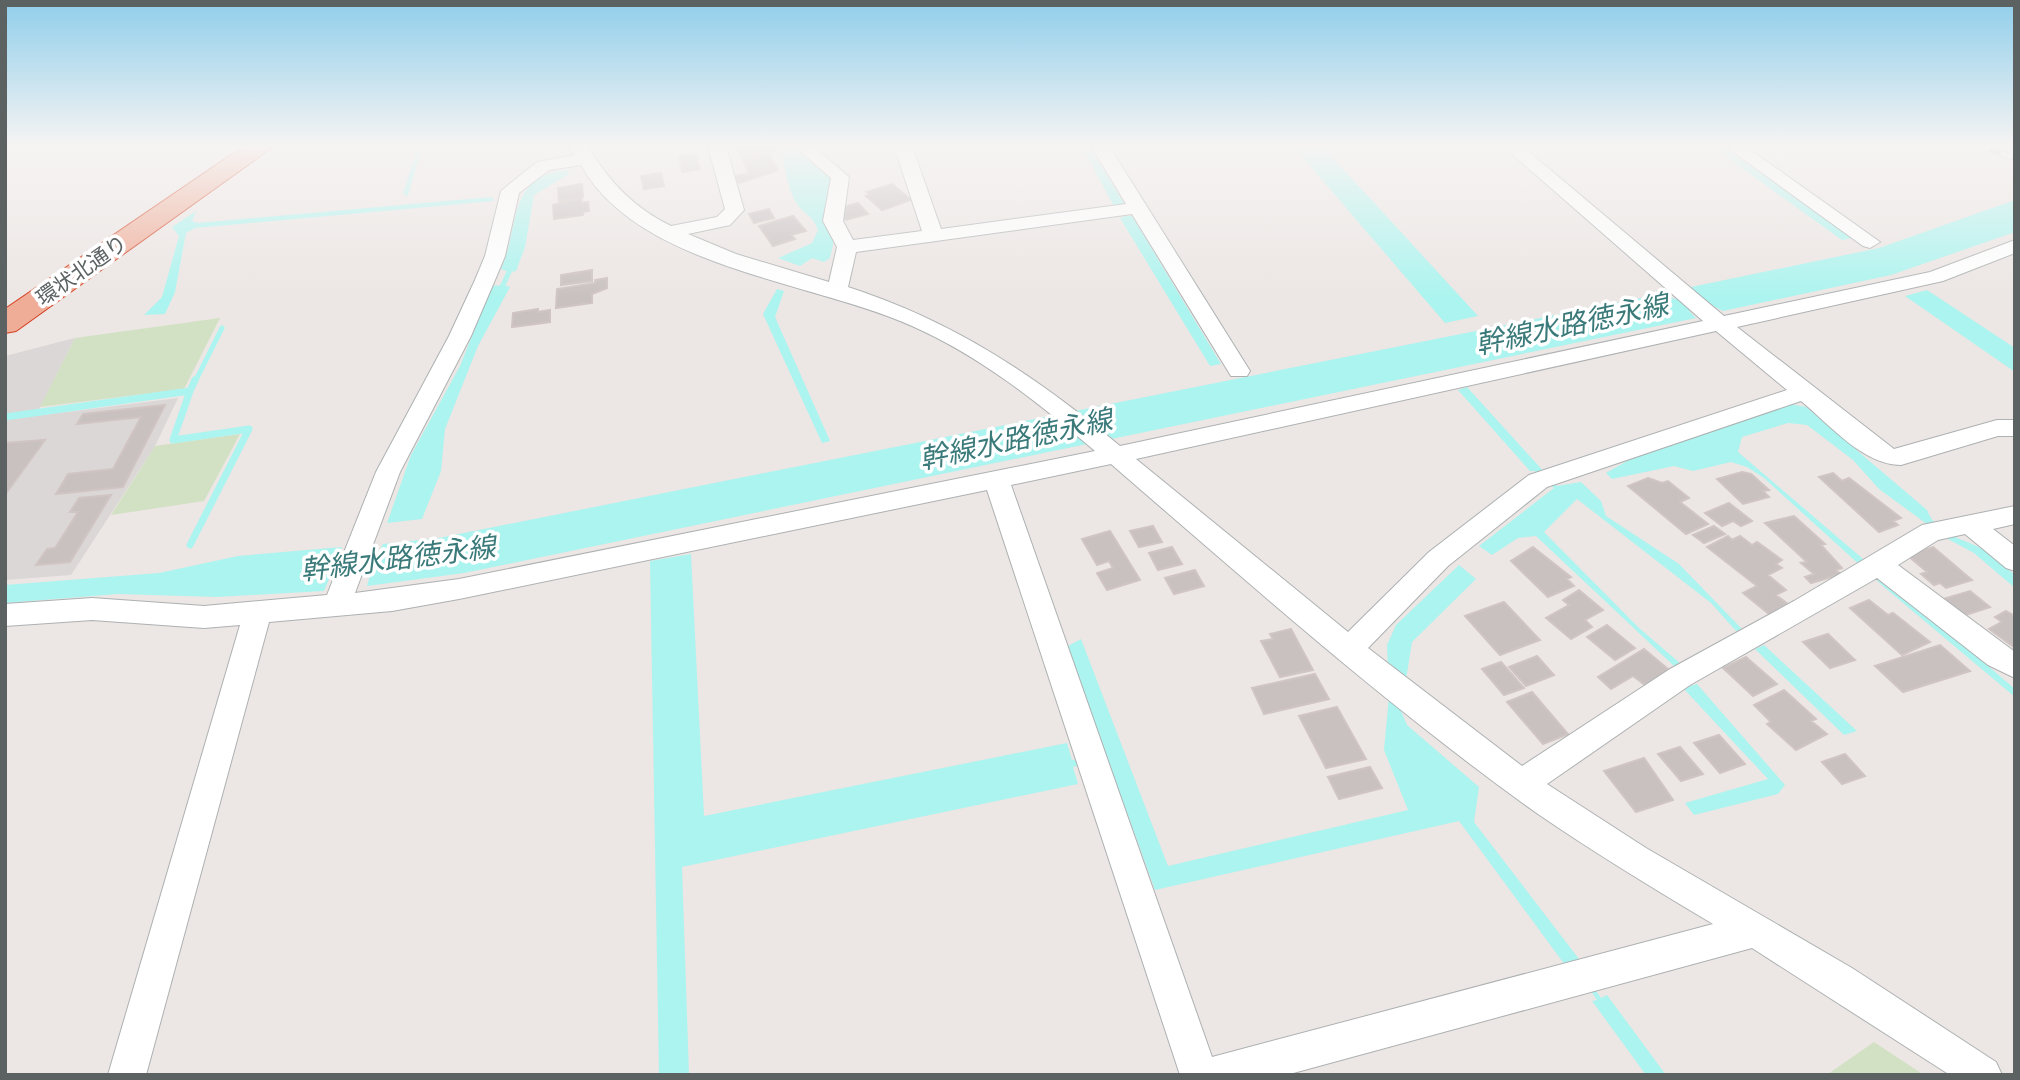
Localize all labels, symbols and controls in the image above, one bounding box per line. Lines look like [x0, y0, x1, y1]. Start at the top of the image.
street label: 環状北通り [32, 231, 131, 310]
water label: 幹線水路徳永線 [1473, 289, 1674, 360]
water label: 幹線水路徳永線 [917, 404, 1118, 475]
water label: 幹線水路徳永線 [299, 532, 500, 586]

